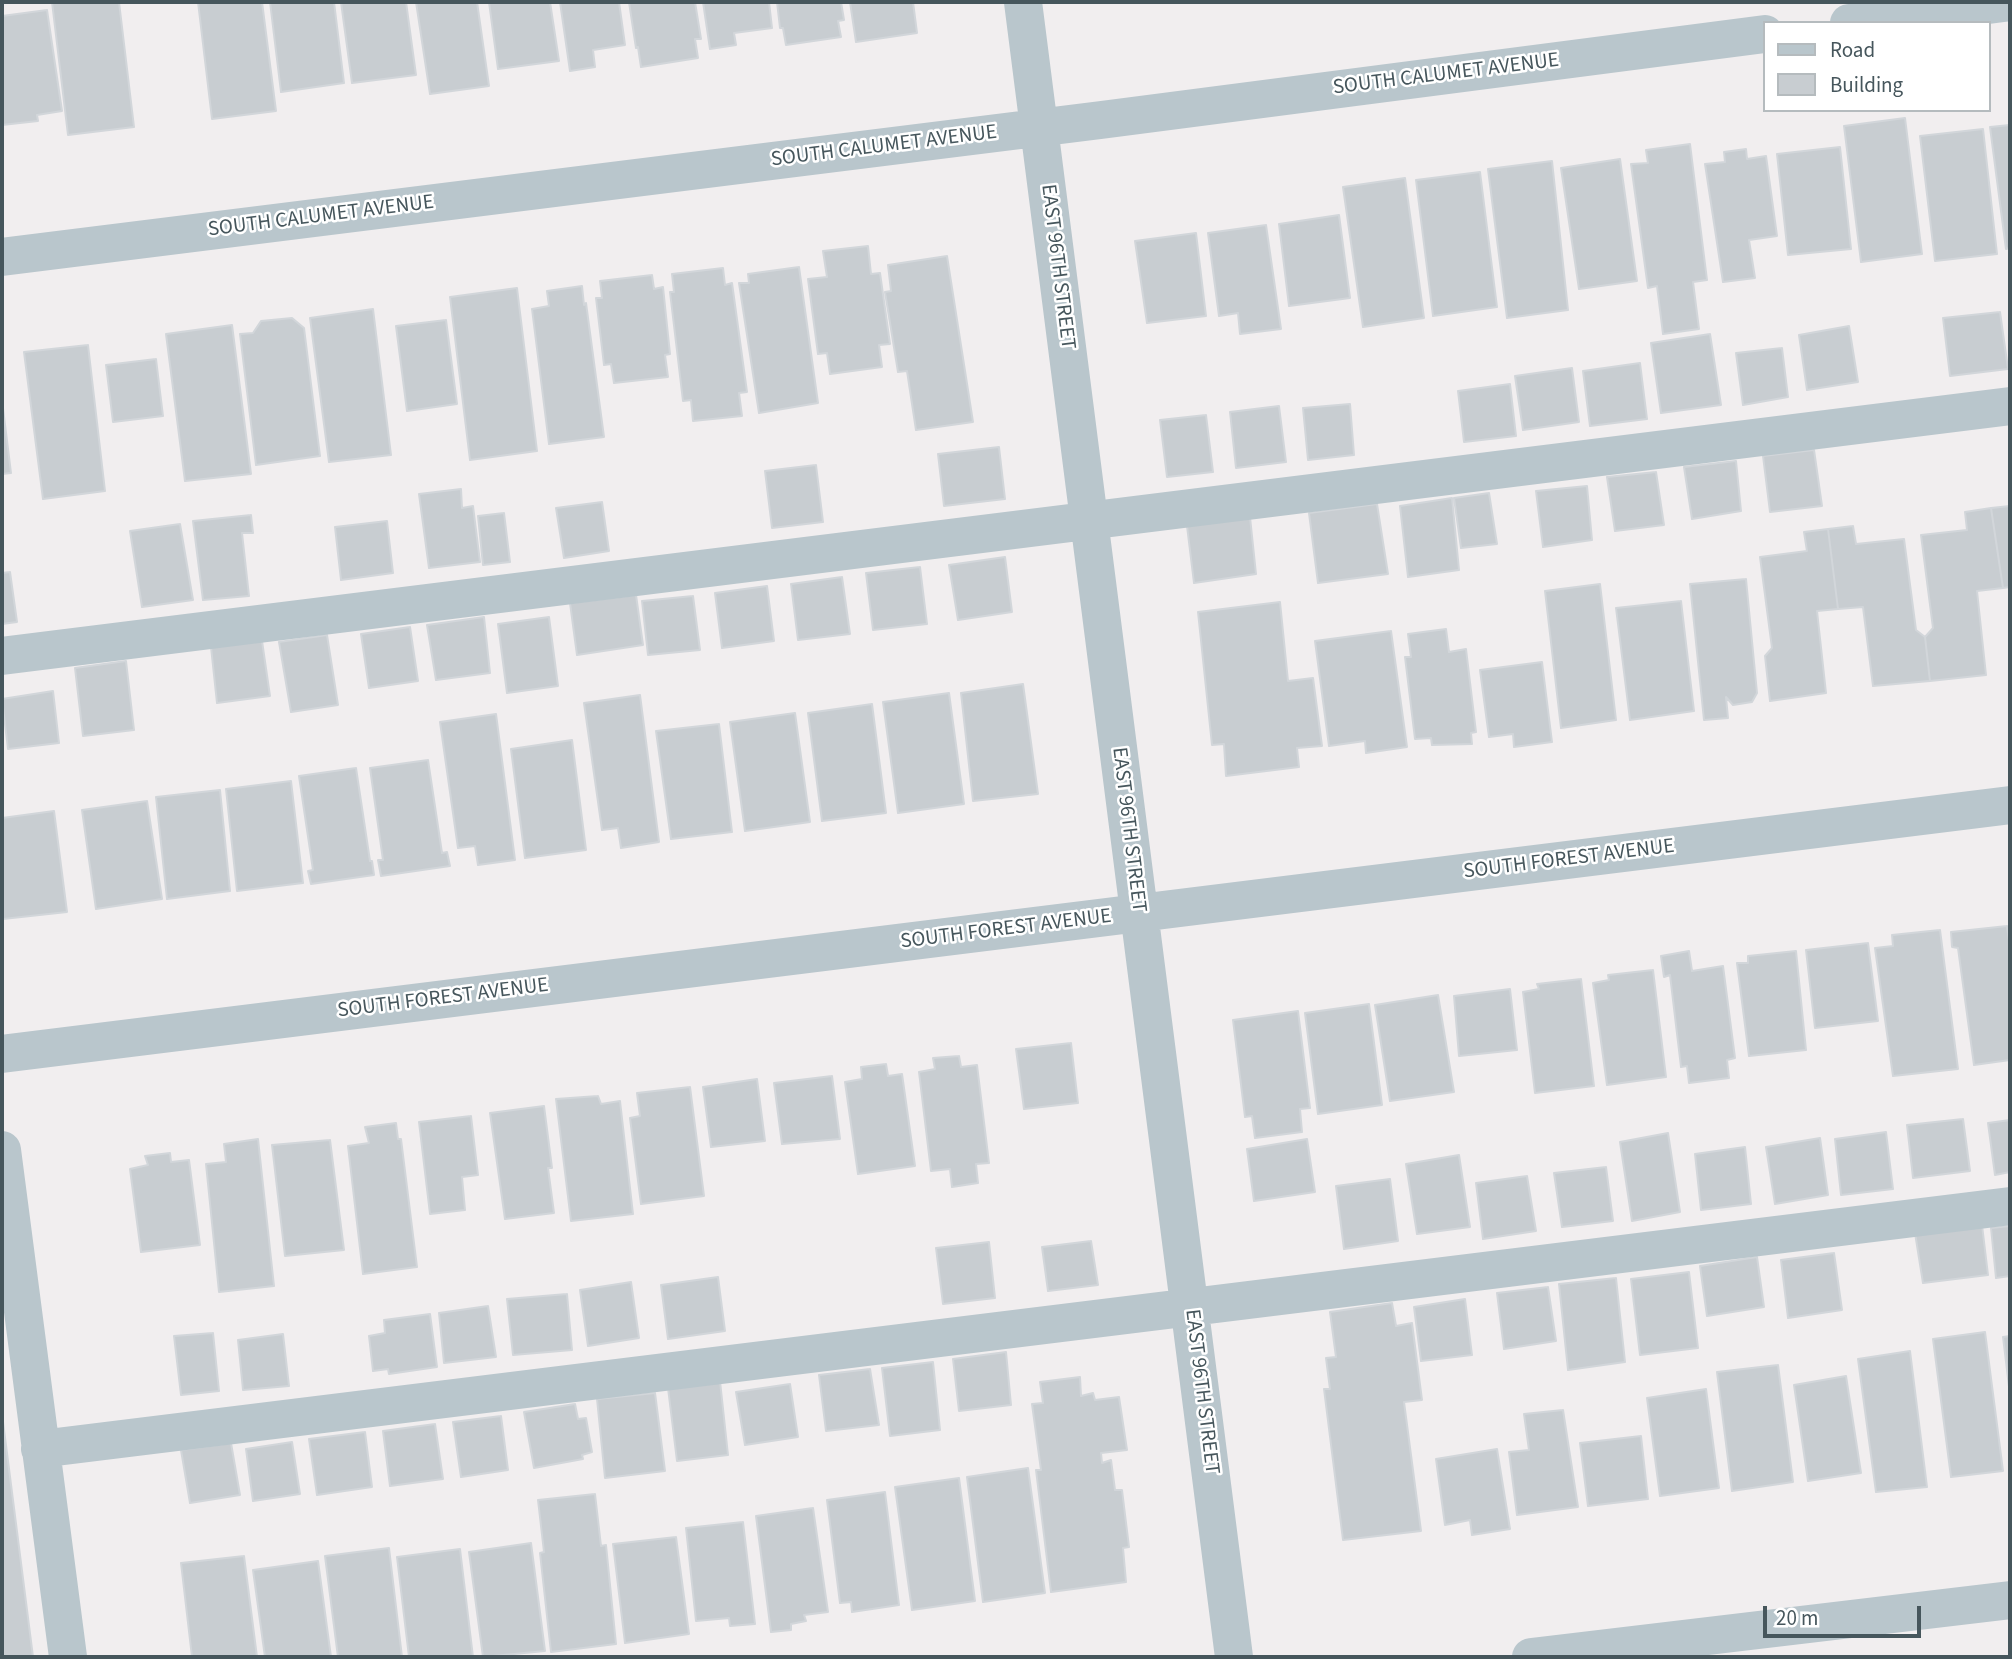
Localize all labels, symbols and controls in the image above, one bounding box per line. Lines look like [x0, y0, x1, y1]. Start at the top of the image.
legend [1764, 21, 1991, 112]
text: Road [1830, 35, 1875, 65]
street label: SOUTH CALUMET AVENUE [1332, 49, 1560, 101]
text: Building [1830, 70, 1903, 100]
street label: SOUTH CALUMET AVENUE [770, 121, 998, 173]
street label: EAST 96TH STREET [1034, 183, 1080, 351]
street label: SOUTH CALUMET AVENUE [207, 191, 435, 243]
street label: EAST 96TH STREET [1105, 746, 1151, 914]
street label: SOUTH FOREST AVENUE [1462, 835, 1676, 885]
street label: SOUTH FOREST AVENUE [899, 905, 1113, 955]
street label: SOUTH FOREST AVENUE [336, 974, 550, 1024]
street label: EAST 96TH STREET [1178, 1308, 1224, 1476]
scale bar [1767, 1592, 1924, 1636]
text: 20 m [1776, 1603, 1818, 1633]

